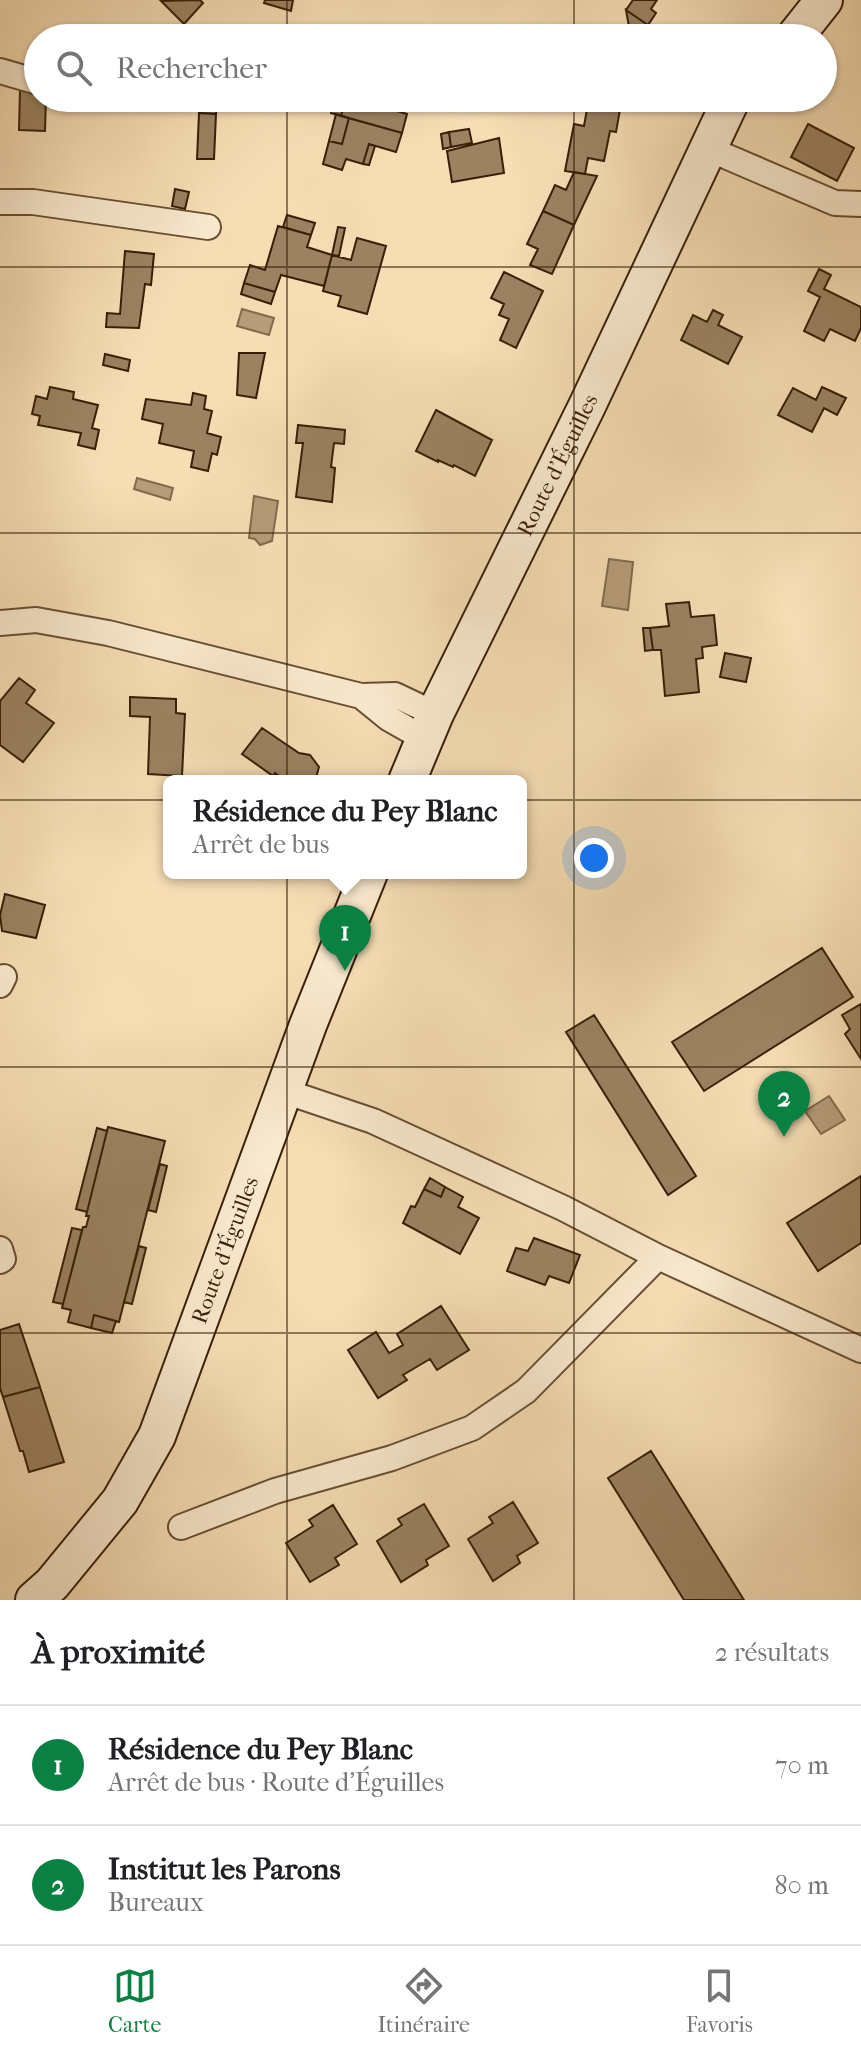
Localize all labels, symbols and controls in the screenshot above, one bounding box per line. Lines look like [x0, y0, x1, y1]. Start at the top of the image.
search box [24, 24, 837, 112]
icon: search [52, 46, 96, 90]
text: Rechercher [116, 51, 267, 86]
street label: Route d'Éguilles [512, 390, 604, 540]
popup [163, 775, 527, 879]
text: Résidence du Pey Blanc [193, 794, 497, 829]
text: Arrêt de bus [193, 829, 329, 860]
your location [574, 838, 614, 878]
pin: 1 [319, 905, 371, 971]
pin: 2 [758, 1071, 810, 1137]
street label: Route d'Éguilles [186, 1173, 264, 1327]
text: À proximité [32, 1632, 205, 1672]
text: 2 résultats [715, 1637, 829, 1668]
text: Résidence du Pey Blanc [108, 1732, 413, 1767]
text: 1 [53, 1750, 63, 1781]
text: 70 m [775, 1750, 829, 1781]
text: Arrêt de bus · Route d'Éguilles [108, 1767, 444, 1798]
text: Institut les Parons [108, 1852, 340, 1887]
text: 2 [51, 1870, 65, 1901]
text: 80 m [774, 1870, 829, 1901]
text: Bureaux [108, 1887, 204, 1918]
tab: Carte [108, 1964, 161, 2038]
tab: Itinéraire [377, 1964, 470, 2038]
tab: Favoris [686, 1964, 753, 2038]

